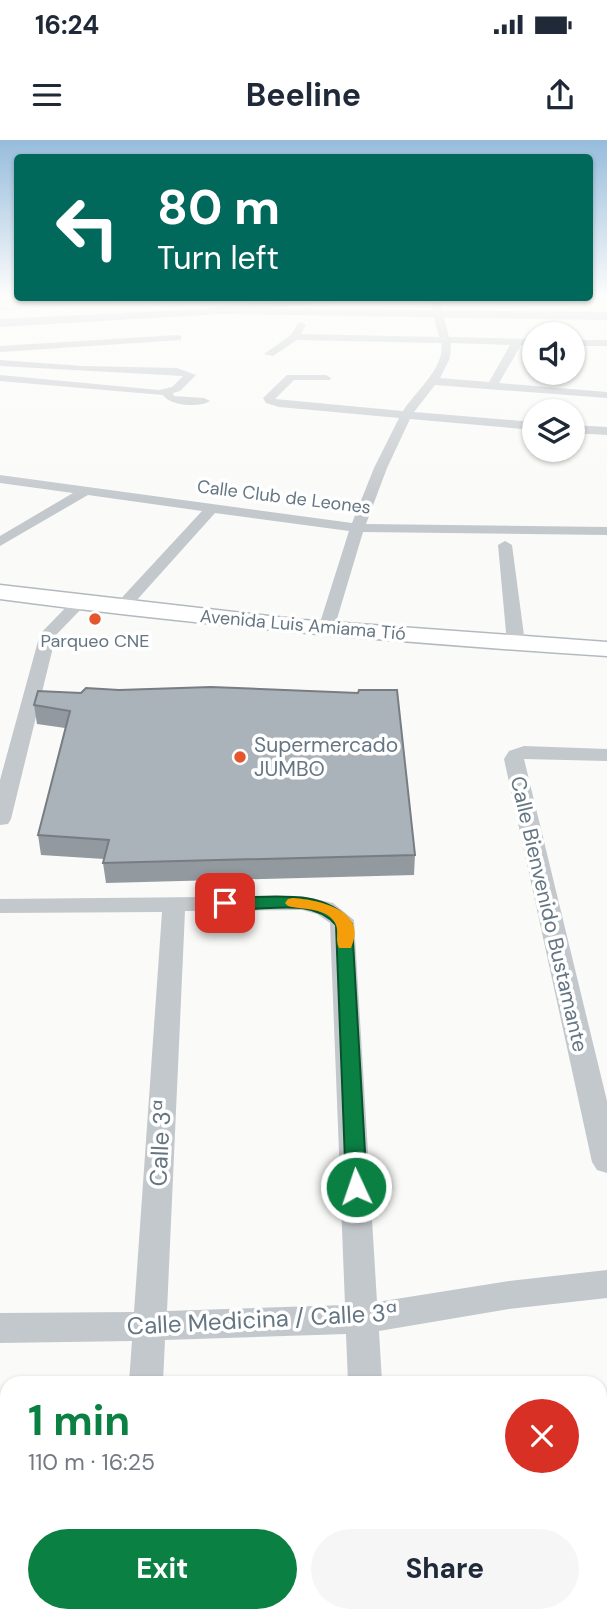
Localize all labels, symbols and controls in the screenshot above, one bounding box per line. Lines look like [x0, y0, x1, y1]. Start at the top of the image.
text: 16:24 [35, 8, 99, 42]
text: Beeline [246, 74, 361, 116]
icon: menu [28, 76, 66, 114]
icon: share [541, 76, 579, 114]
text: 80 m [157, 175, 280, 239]
icon: left [42, 182, 133, 273]
text: Turn left [157, 237, 279, 279]
map controls [522, 322, 585, 462]
button: sound [522, 322, 585, 385]
button: layers [522, 399, 585, 462]
street label: Calle Club de Leones [196, 474, 372, 520]
street label: Avenida Luis Amiama Tió [199, 604, 407, 646]
marker: Parqueo CNE [87, 611, 103, 627]
place label: Parqueo CNE [41, 629, 149, 653]
place label: Supermercado JUMBO [254, 731, 398, 783]
marker: Supermercado JUMBO [232, 749, 248, 765]
street label: Calle Bienvenido Bustamante [504, 773, 594, 1055]
pin [195, 873, 255, 933]
icon: arrive [206, 884, 244, 922]
street label: Calle 3ª [142, 1099, 178, 1187]
position arrow [319, 1150, 393, 1224]
street label: Calle Medicina / Calle 3ª [126, 1296, 398, 1342]
text: 1 min [28, 1393, 130, 1448]
button: close [505, 1399, 579, 1473]
text: 110 m · 16:25 [28, 1447, 155, 1477]
button: Exit [28, 1529, 297, 1609]
button: Share [311, 1529, 579, 1609]

